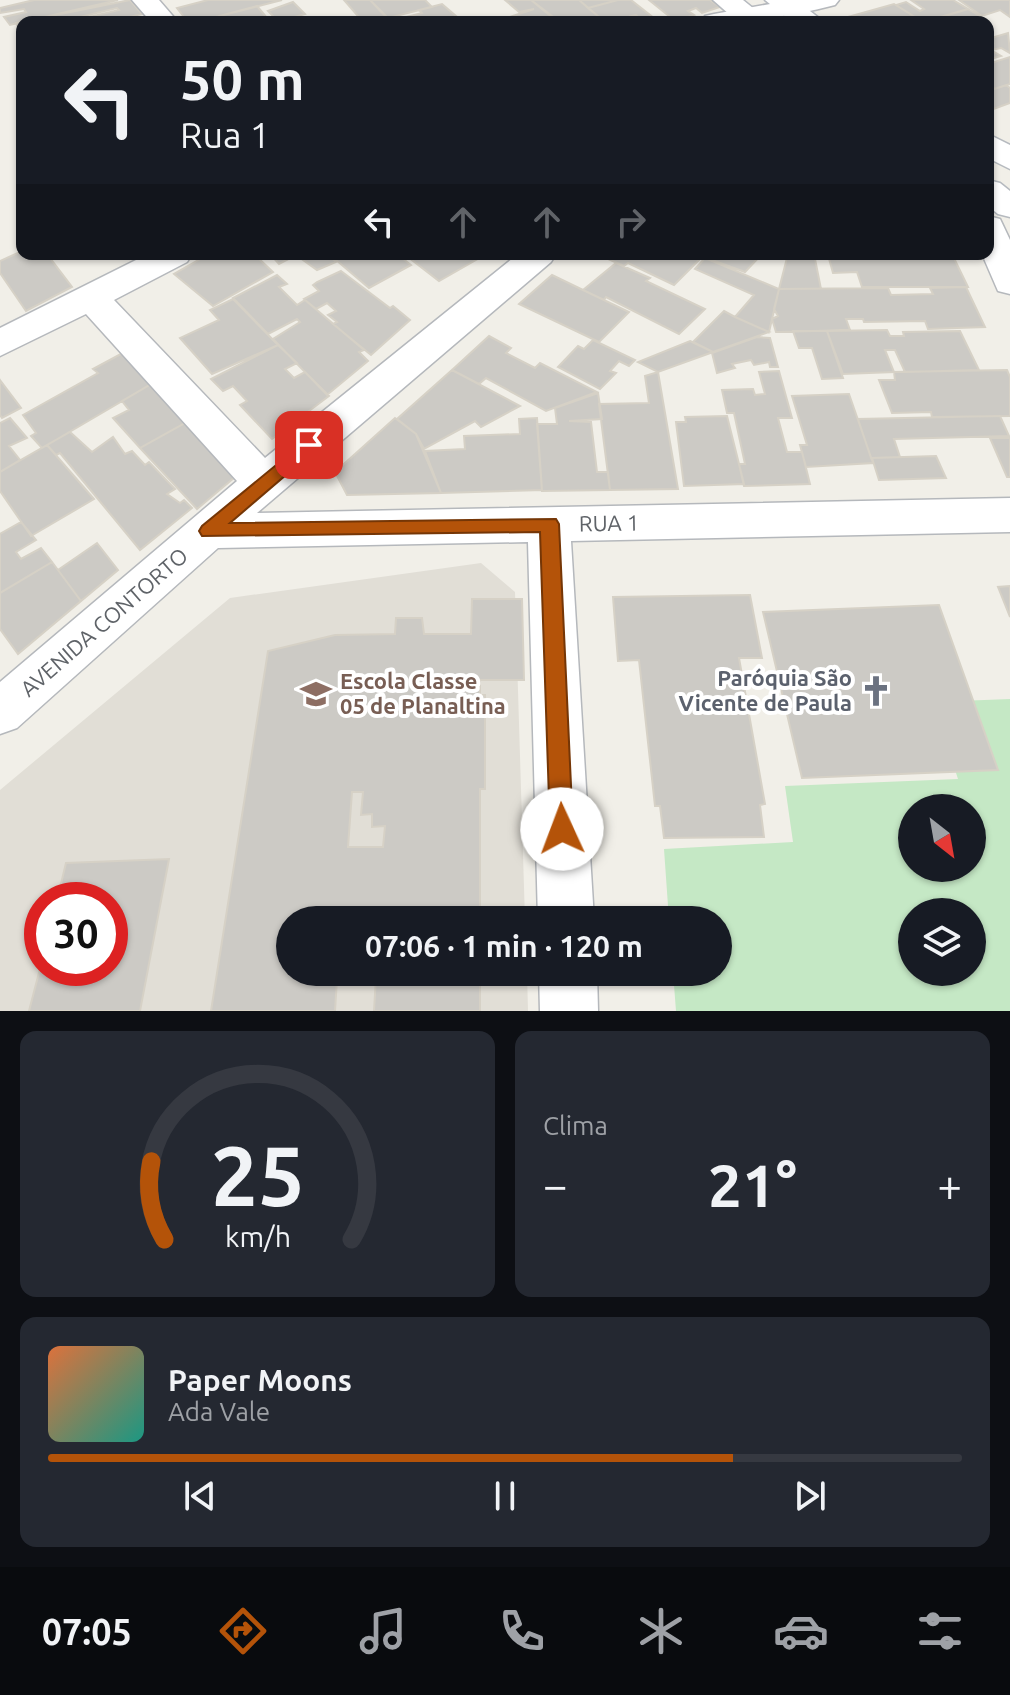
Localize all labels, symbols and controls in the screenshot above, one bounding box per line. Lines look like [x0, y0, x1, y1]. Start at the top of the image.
icon: left [48, 48, 152, 152]
text: 50 m [180, 48, 305, 111]
text: Rua 1 [180, 114, 270, 155]
icon: left [357, 200, 401, 244]
icon: ahead [441, 200, 485, 244]
icon: ahead [525, 200, 569, 244]
icon: right [609, 200, 653, 244]
pin [275, 411, 343, 479]
icon: arrive [287, 423, 331, 467]
street label: RUA 1 [579, 509, 639, 536]
street label: AVENIDA CONTORTO [15, 542, 192, 701]
place label: Paróquia São Vicente de Paula [679, 665, 852, 715]
place label: Escola Classe 05 de Planaltina [340, 668, 506, 718]
church icon: Paróquia São Vicente de Paula [859, 674, 893, 708]
school or university icon: Escola Classe 05 de Planaltina [299, 677, 333, 711]
position arrow [520, 787, 604, 871]
north arrow [898, 794, 986, 882]
map controls [898, 794, 986, 986]
speed limit sign: 30 [24, 882, 128, 986]
button: layers [898, 898, 986, 986]
text: 07:06 · 1 min · 120 m [365, 929, 643, 963]
text: Clima [543, 1111, 608, 1140]
text: 25 [211, 1128, 304, 1222]
text: 21° [708, 1151, 797, 1218]
text: − [543, 1160, 568, 1209]
text: + [937, 1160, 962, 1209]
text: km/h [225, 1220, 291, 1252]
text: Paper Moons [168, 1363, 352, 1397]
text: Ada Vale [168, 1397, 270, 1426]
icon: previous [178, 1474, 222, 1518]
icon: pause [483, 1474, 527, 1518]
icon: next [788, 1474, 832, 1518]
icon: directions [215, 1603, 271, 1659]
icon: music [355, 1603, 411, 1659]
icon: phone [494, 1603, 550, 1659]
icon: climate [633, 1603, 689, 1659]
icon: car [773, 1603, 829, 1659]
icon: filters [912, 1603, 968, 1659]
text: 07:05 [42, 1611, 132, 1652]

